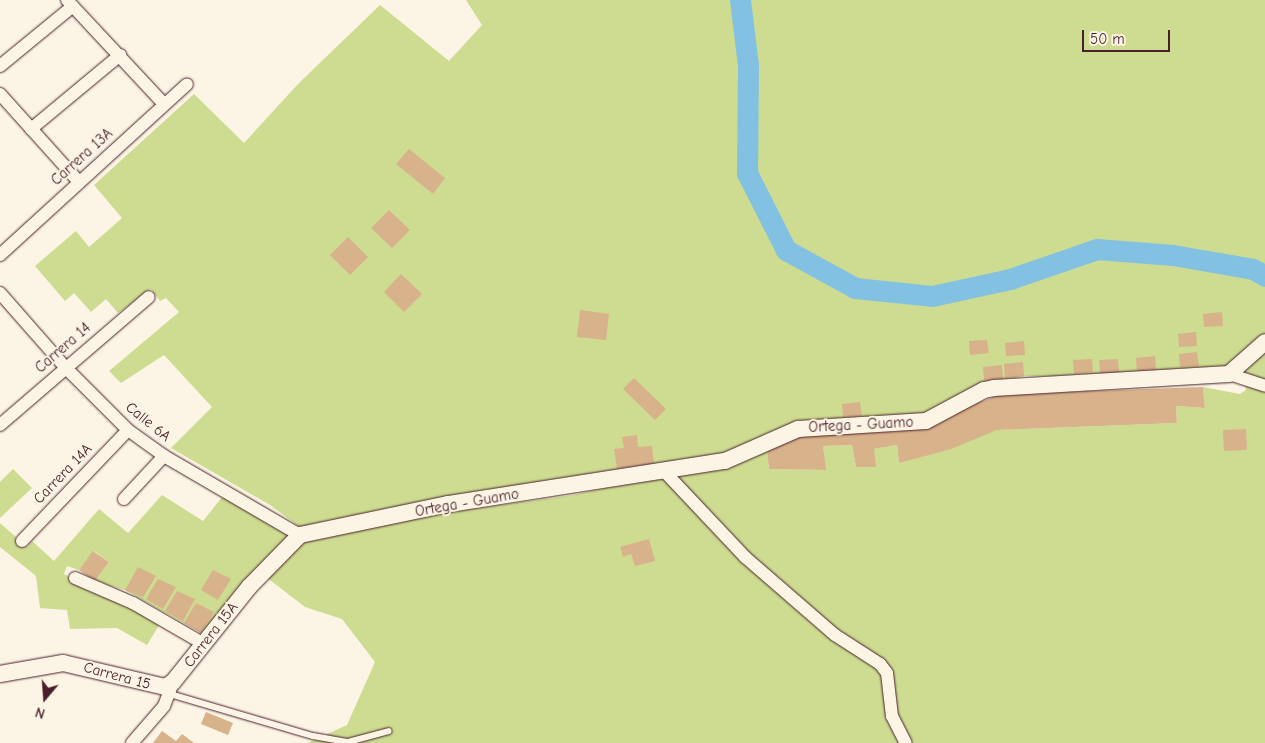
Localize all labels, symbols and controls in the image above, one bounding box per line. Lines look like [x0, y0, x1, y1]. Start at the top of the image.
scale bar [1085, 20, 1172, 52]
text: 50 m [1090, 30, 1125, 48]
street label: Carrera 13A [47, 125, 117, 189]
street label: Carrera 14 [32, 319, 94, 377]
street label: Calle 6A [122, 398, 174, 446]
street label: Ortega - Guamo [808, 413, 914, 437]
street label: Carrera 14A [30, 440, 96, 508]
street label: Ortega - Guamo [414, 485, 520, 521]
street label: Carrera 15A [180, 599, 242, 671]
street label: Carrera 15 [82, 658, 152, 694]
north arrow [20, 673, 70, 723]
text: N [33, 703, 47, 722]

